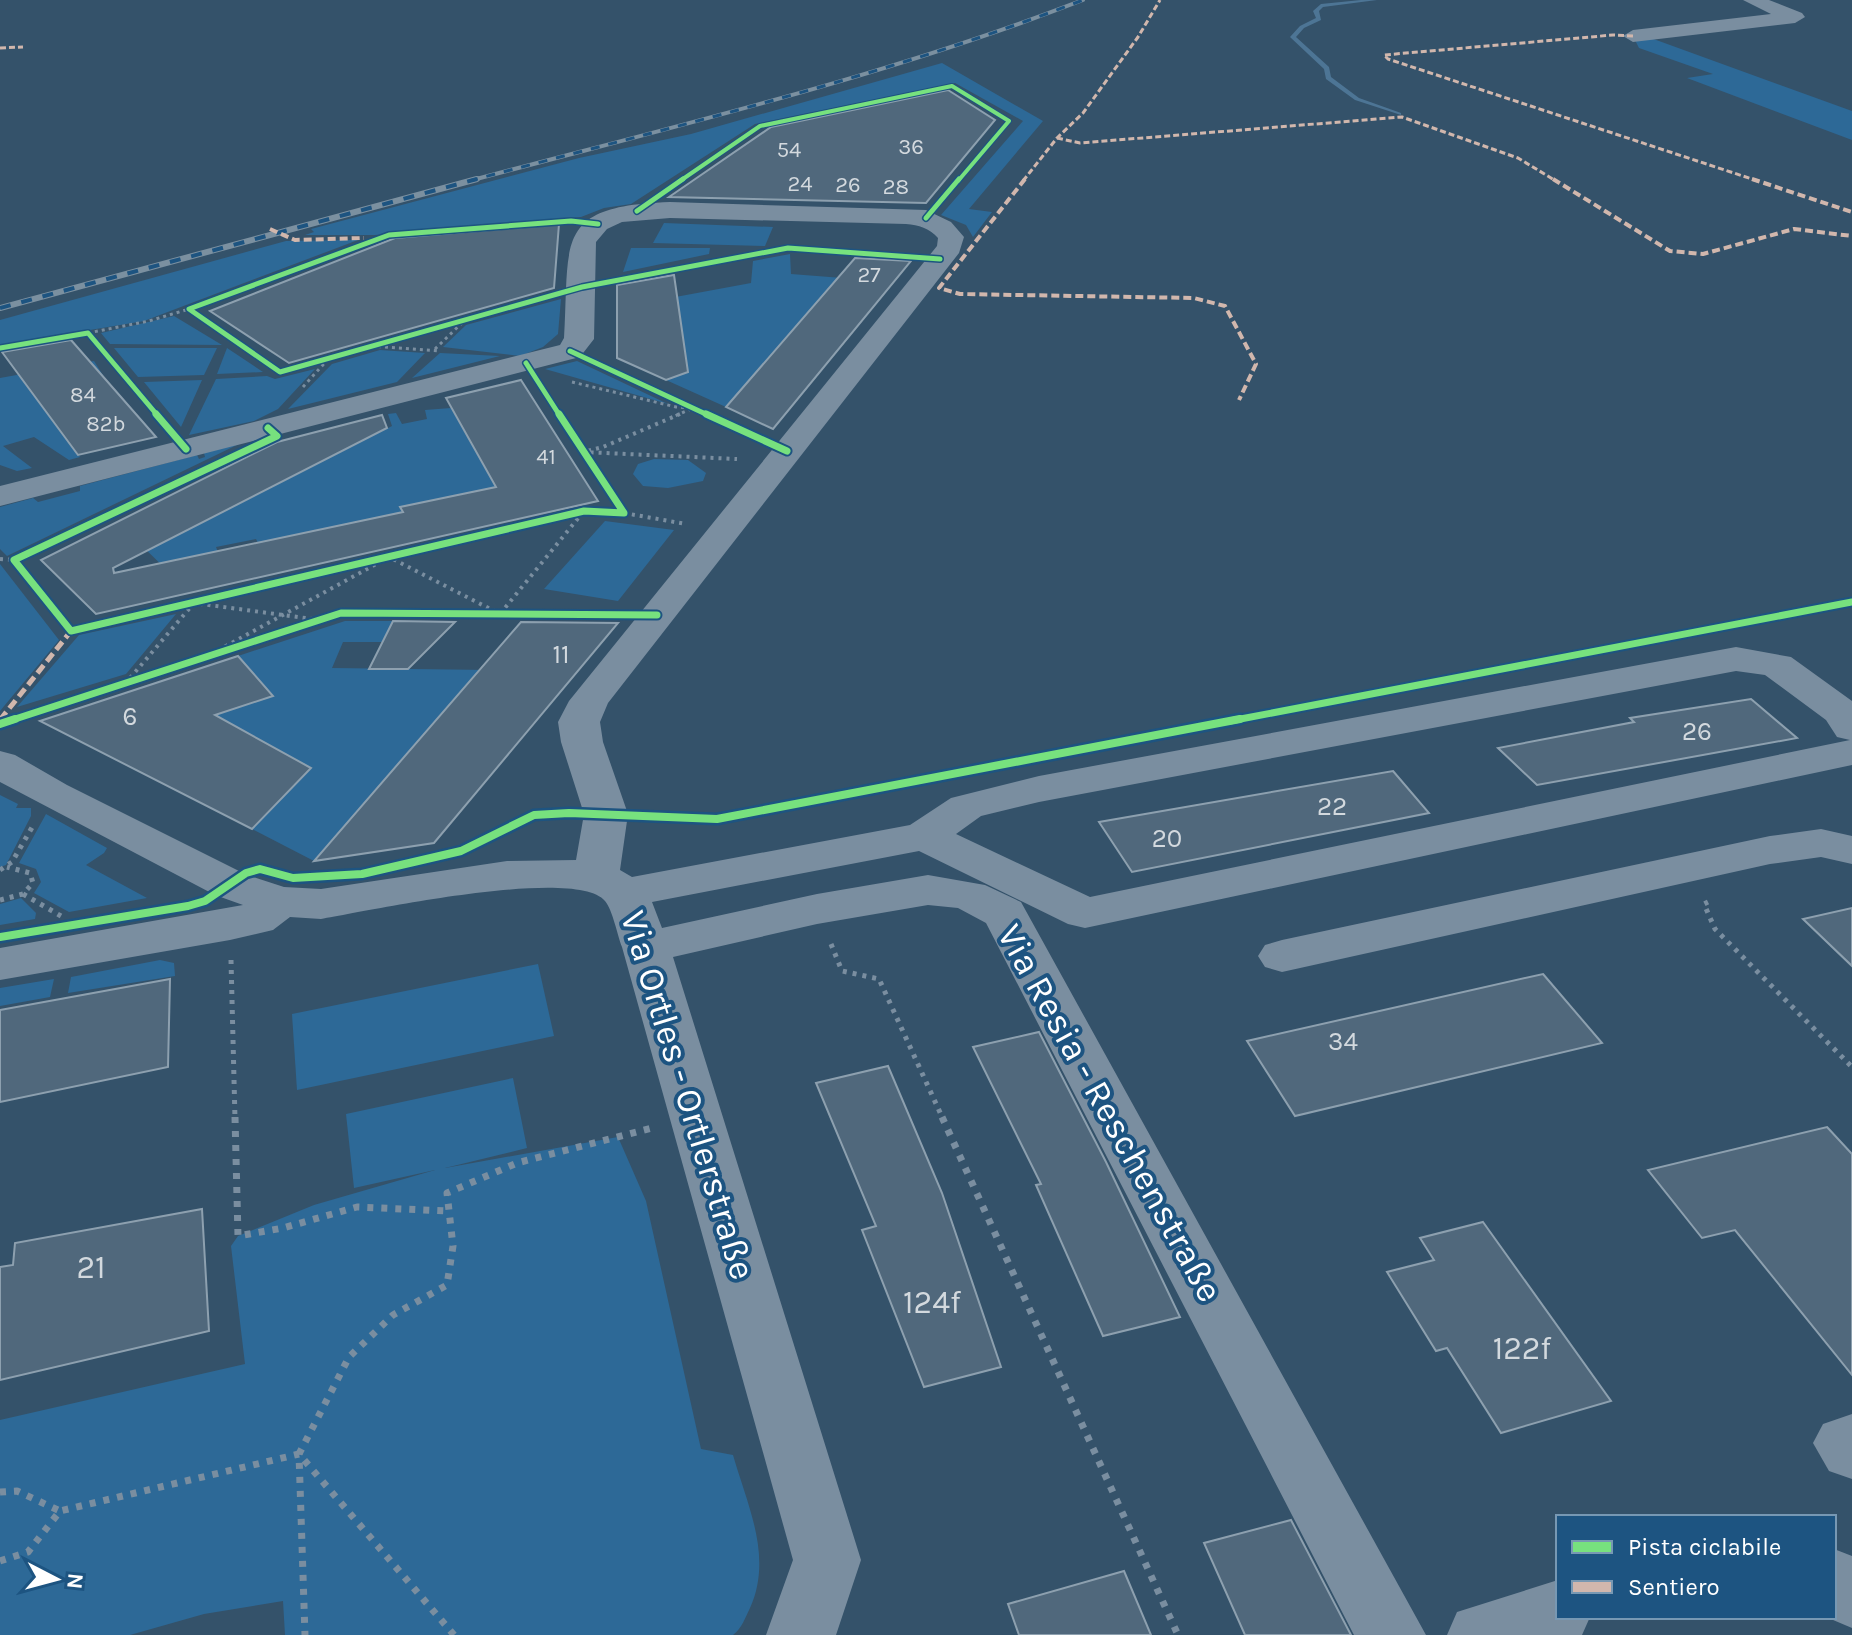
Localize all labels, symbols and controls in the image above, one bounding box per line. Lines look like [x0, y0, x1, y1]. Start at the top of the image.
house number: 36 [898, 134, 924, 160]
house number: 54 [777, 137, 801, 163]
house number: 24 [787, 171, 813, 197]
house number: 26 [835, 172, 861, 198]
house number: 28 [883, 174, 909, 200]
house number: 27 [857, 262, 881, 288]
house number: 84 [70, 382, 96, 408]
house number: 82b [86, 411, 126, 437]
house number: 41 [536, 444, 556, 470]
house number: 11 [552, 639, 570, 670]
house number: 6 [123, 701, 137, 732]
house number: 26 [1682, 716, 1712, 747]
house number: 22 [1317, 791, 1347, 822]
house number: 20 [1152, 823, 1182, 854]
street label: Via Ortles - Ortlerstraße [612, 905, 764, 1285]
street label: Via Resia - Reschenstraße [989, 917, 1231, 1309]
house number: 34 [1328, 1026, 1358, 1057]
house number: 21 [76, 1249, 106, 1286]
house number: 124f [903, 1284, 962, 1321]
house number: 122f [1493, 1330, 1552, 1367]
legend [1556, 1515, 1836, 1619]
text: Pista ciclabile [1628, 1533, 1781, 1561]
north arrow [16, 1539, 96, 1619]
text: N [61, 1572, 89, 1590]
text: Sentiero [1628, 1573, 1720, 1601]

